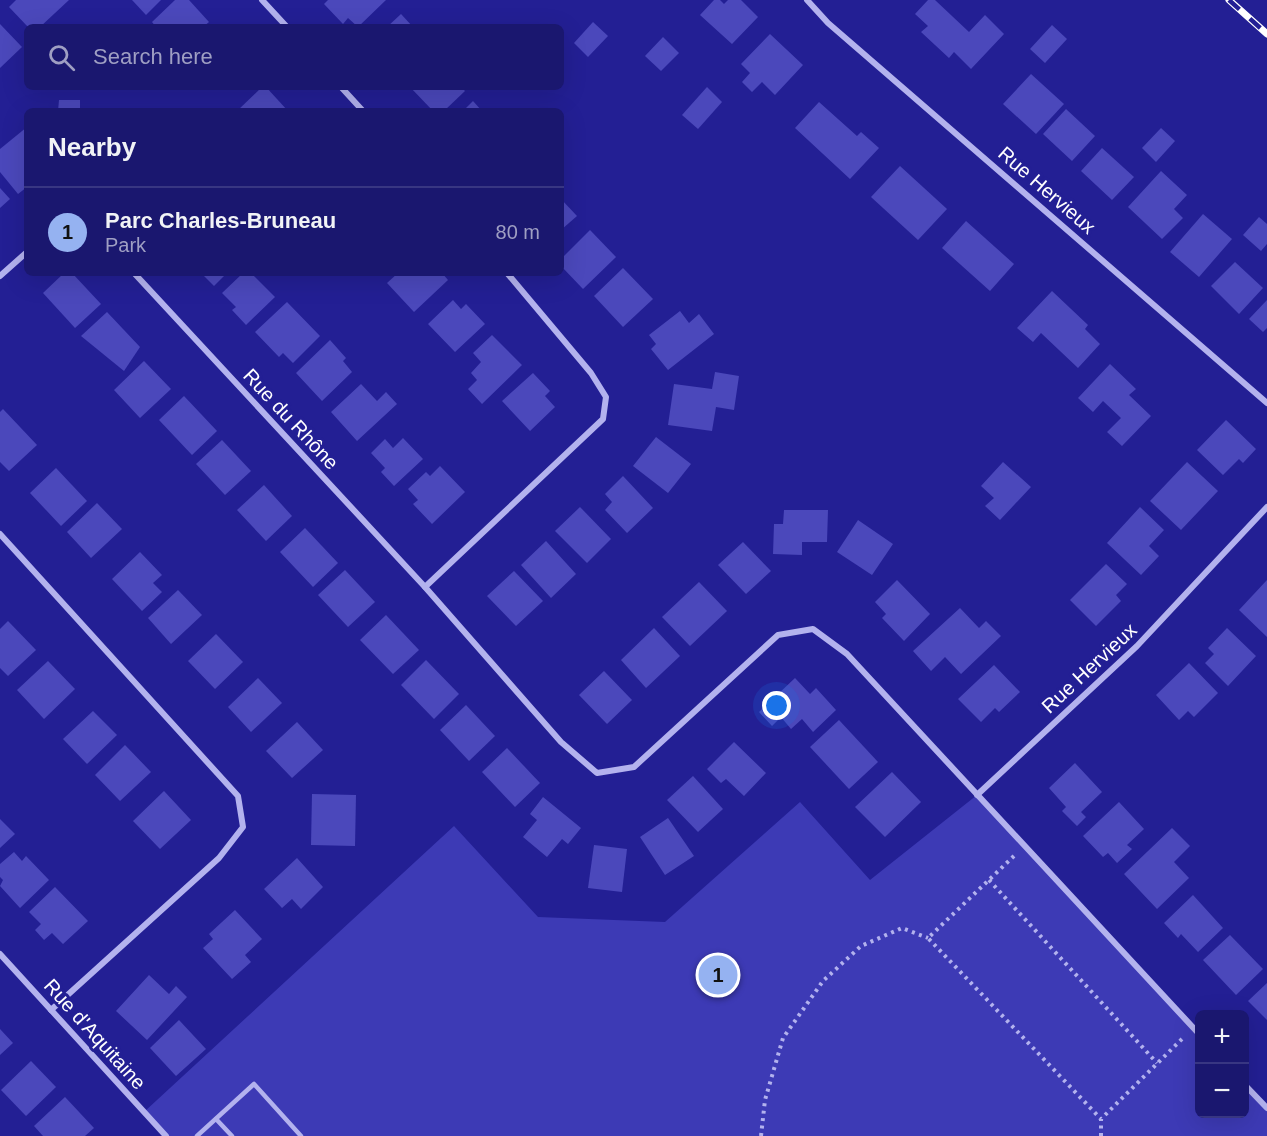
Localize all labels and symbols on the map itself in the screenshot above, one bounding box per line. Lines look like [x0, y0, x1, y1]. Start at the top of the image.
street label: Rue Hervieux [994, 142, 1100, 238]
street label: Rue du Rhône [239, 364, 343, 474]
street label: Rue Hervieux [1037, 619, 1141, 717]
your location [762, 691, 791, 720]
pin: 1 [698, 952, 738, 998]
street label: Rue d'Aquitaine [40, 974, 150, 1094]

